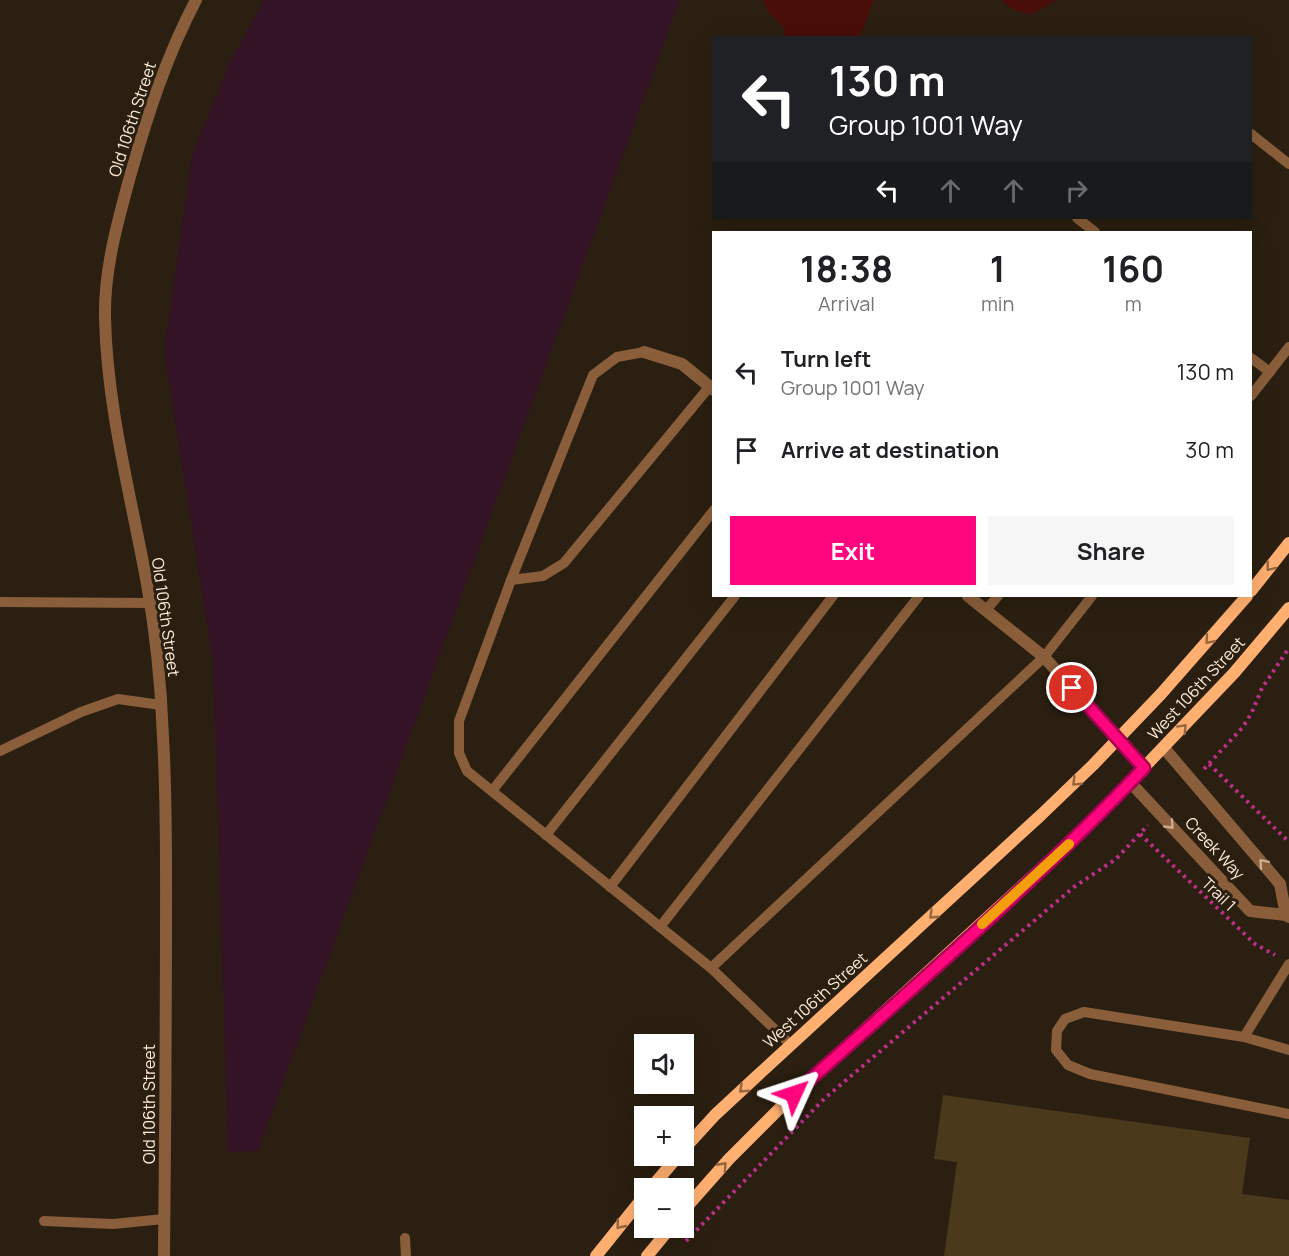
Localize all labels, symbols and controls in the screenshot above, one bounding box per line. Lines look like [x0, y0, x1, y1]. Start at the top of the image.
text: 130 m [829, 51, 946, 109]
street label: Old 106th Street [103, 59, 161, 179]
icon: left [730, 60, 808, 138]
text: Group 1001 Way [829, 106, 1023, 143]
icon: left [871, 174, 904, 207]
icon: ahead [934, 174, 967, 207]
icon: ahead [997, 174, 1030, 207]
icon: right [1060, 174, 1093, 207]
text: 18:38 [800, 244, 893, 293]
text: 1 [990, 244, 1006, 293]
text: 160 [1102, 244, 1164, 293]
text: Arrival [818, 290, 875, 317]
text: min [981, 290, 1014, 317]
text: m [1125, 290, 1142, 317]
text: Turn left [781, 344, 871, 374]
icon: left [730, 356, 763, 389]
text: 130 m [1177, 357, 1234, 387]
text: Group 1001 Way [781, 374, 925, 401]
icon: arrive [730, 434, 763, 467]
text: Arrive at destination [781, 435, 999, 465]
text: 30 m [1185, 435, 1234, 465]
button: Exit [730, 516, 976, 585]
button: Share [988, 516, 1234, 585]
street label: Old 106th Street [147, 556, 185, 678]
one-way arrow [1267, 560, 1278, 571]
street label: West 106th Street [1142, 632, 1250, 744]
one-way arrow [1205, 633, 1216, 644]
pin [1046, 662, 1097, 713]
icon: arrive [1055, 671, 1088, 704]
one-way arrow [1176, 724, 1187, 734]
one-way arrow [1072, 775, 1082, 786]
street label: Creek Way [1180, 812, 1250, 884]
one-way arrow [1163, 818, 1174, 829]
one-way arrow [1259, 859, 1270, 870]
street label: Trail 1 [1197, 872, 1241, 916]
one-way arrow [929, 908, 940, 919]
street label: West 106th Street [758, 947, 872, 1053]
map controls [634, 1034, 694, 1238]
button: sound [634, 1034, 694, 1094]
street label: Old 106th Street [138, 1044, 160, 1164]
position arrow [762, 1062, 826, 1126]
one-way arrow [739, 1082, 749, 1093]
button: + [634, 1106, 694, 1166]
one-way arrow [715, 1163, 726, 1174]
button: − [634, 1178, 694, 1238]
one-way arrow [617, 1218, 628, 1229]

